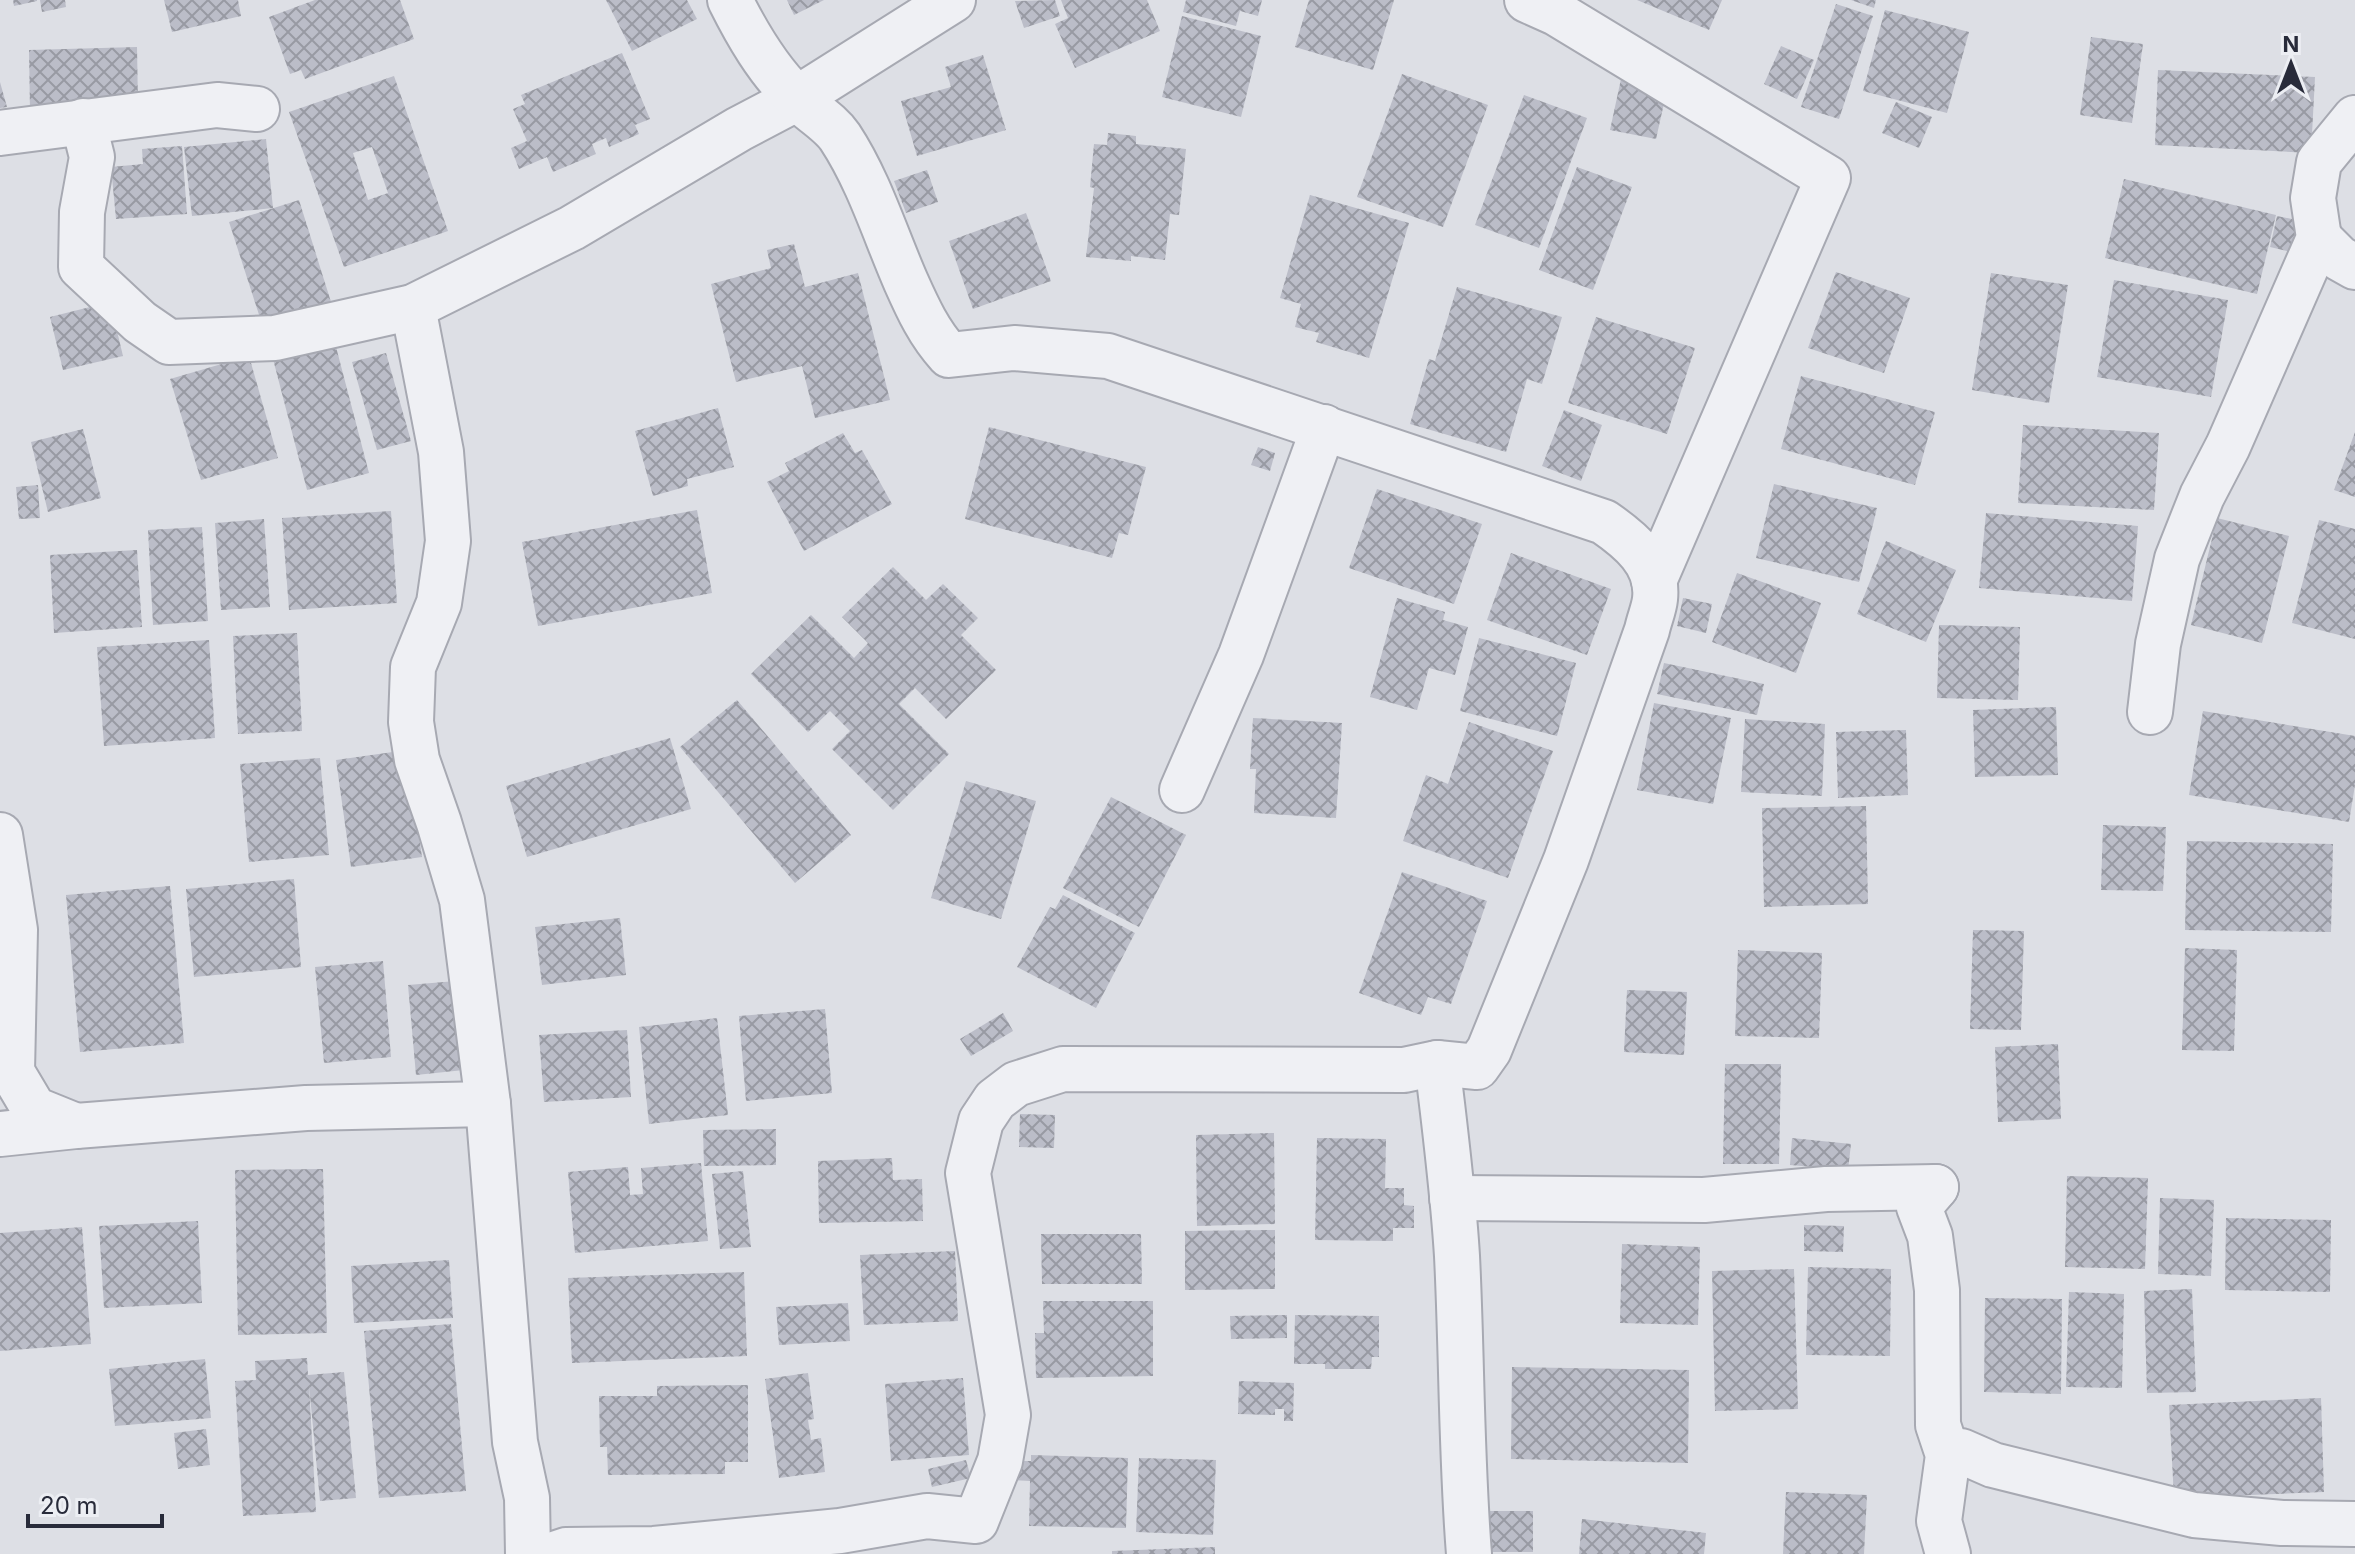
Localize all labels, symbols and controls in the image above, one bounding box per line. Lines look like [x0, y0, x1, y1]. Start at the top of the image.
north arrow [2251, 24, 2331, 104]
text: N [2283, 31, 2299, 57]
scale bar [28, 1478, 162, 1528]
text: 20 m [40, 1491, 98, 1520]

